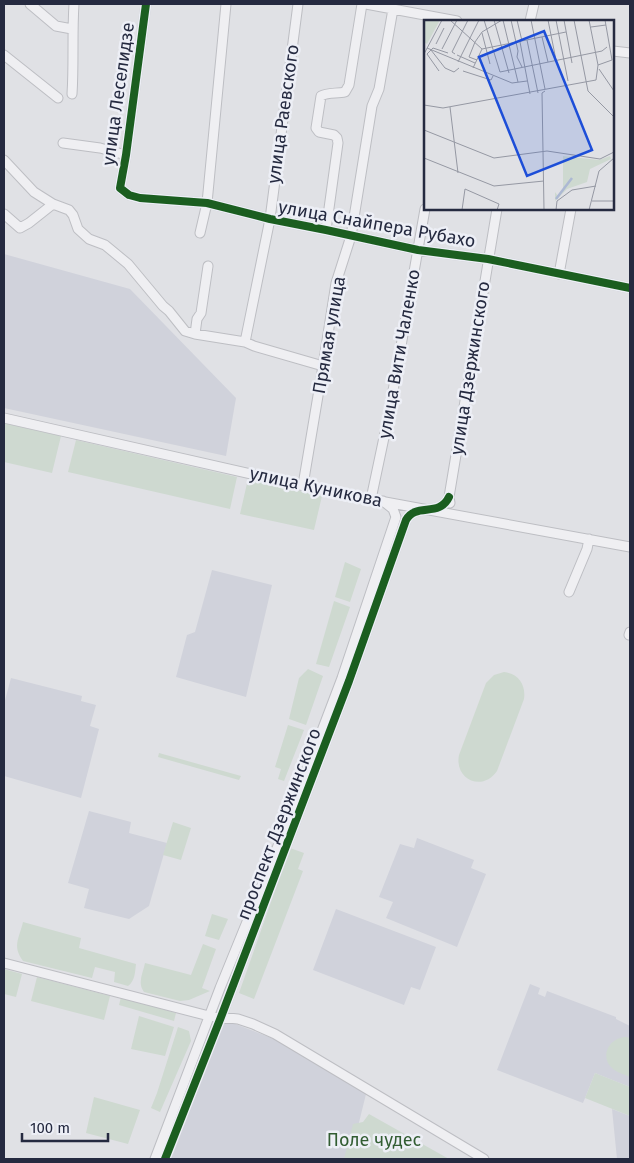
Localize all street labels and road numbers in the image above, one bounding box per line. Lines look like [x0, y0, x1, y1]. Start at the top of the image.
street label: улица Леселидзе [97, 21, 139, 167]
street label: улица Раевского [262, 43, 304, 185]
street label: улица Снайпера Рубахо [277, 196, 477, 252]
street label: улица Вити Чаленко [373, 268, 425, 440]
street label: Прямая улица [308, 274, 350, 396]
street label: улица Дзержинского [445, 280, 495, 456]
street label: улица Куникова [248, 462, 384, 512]
street label: проспект Дзержинского [232, 725, 326, 923]

